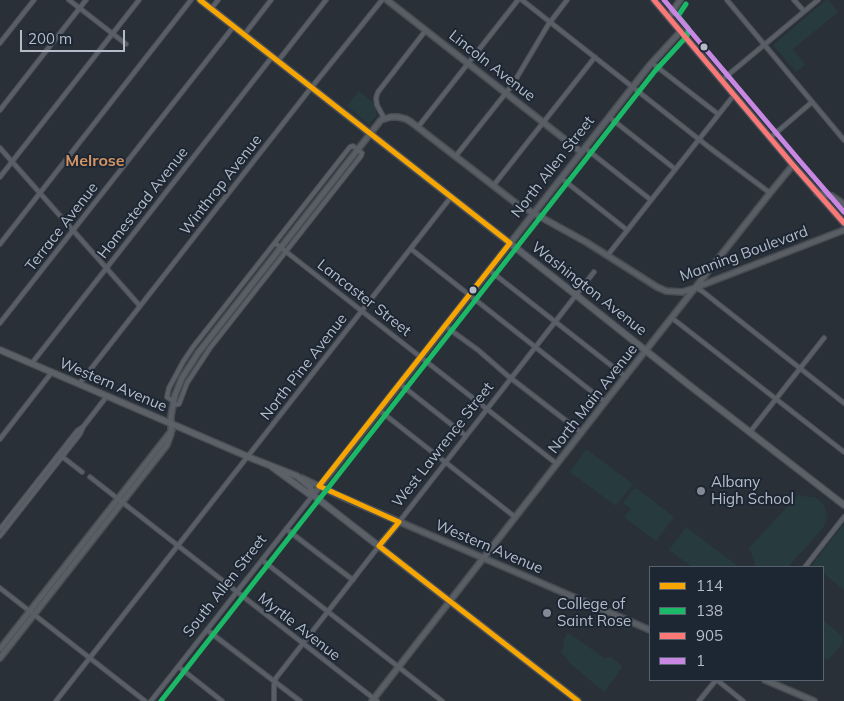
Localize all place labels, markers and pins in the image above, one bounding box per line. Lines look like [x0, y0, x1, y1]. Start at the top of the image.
unlabelled marker [699, 42, 709, 52]
unlabelled marker [468, 285, 478, 295]
place label: Albany High School [711, 473, 794, 508]
marker: Albany High School [695, 485, 707, 497]
place label: College of Saint Rose [557, 595, 631, 630]
marker: College of Saint Rose [541, 607, 553, 619]

